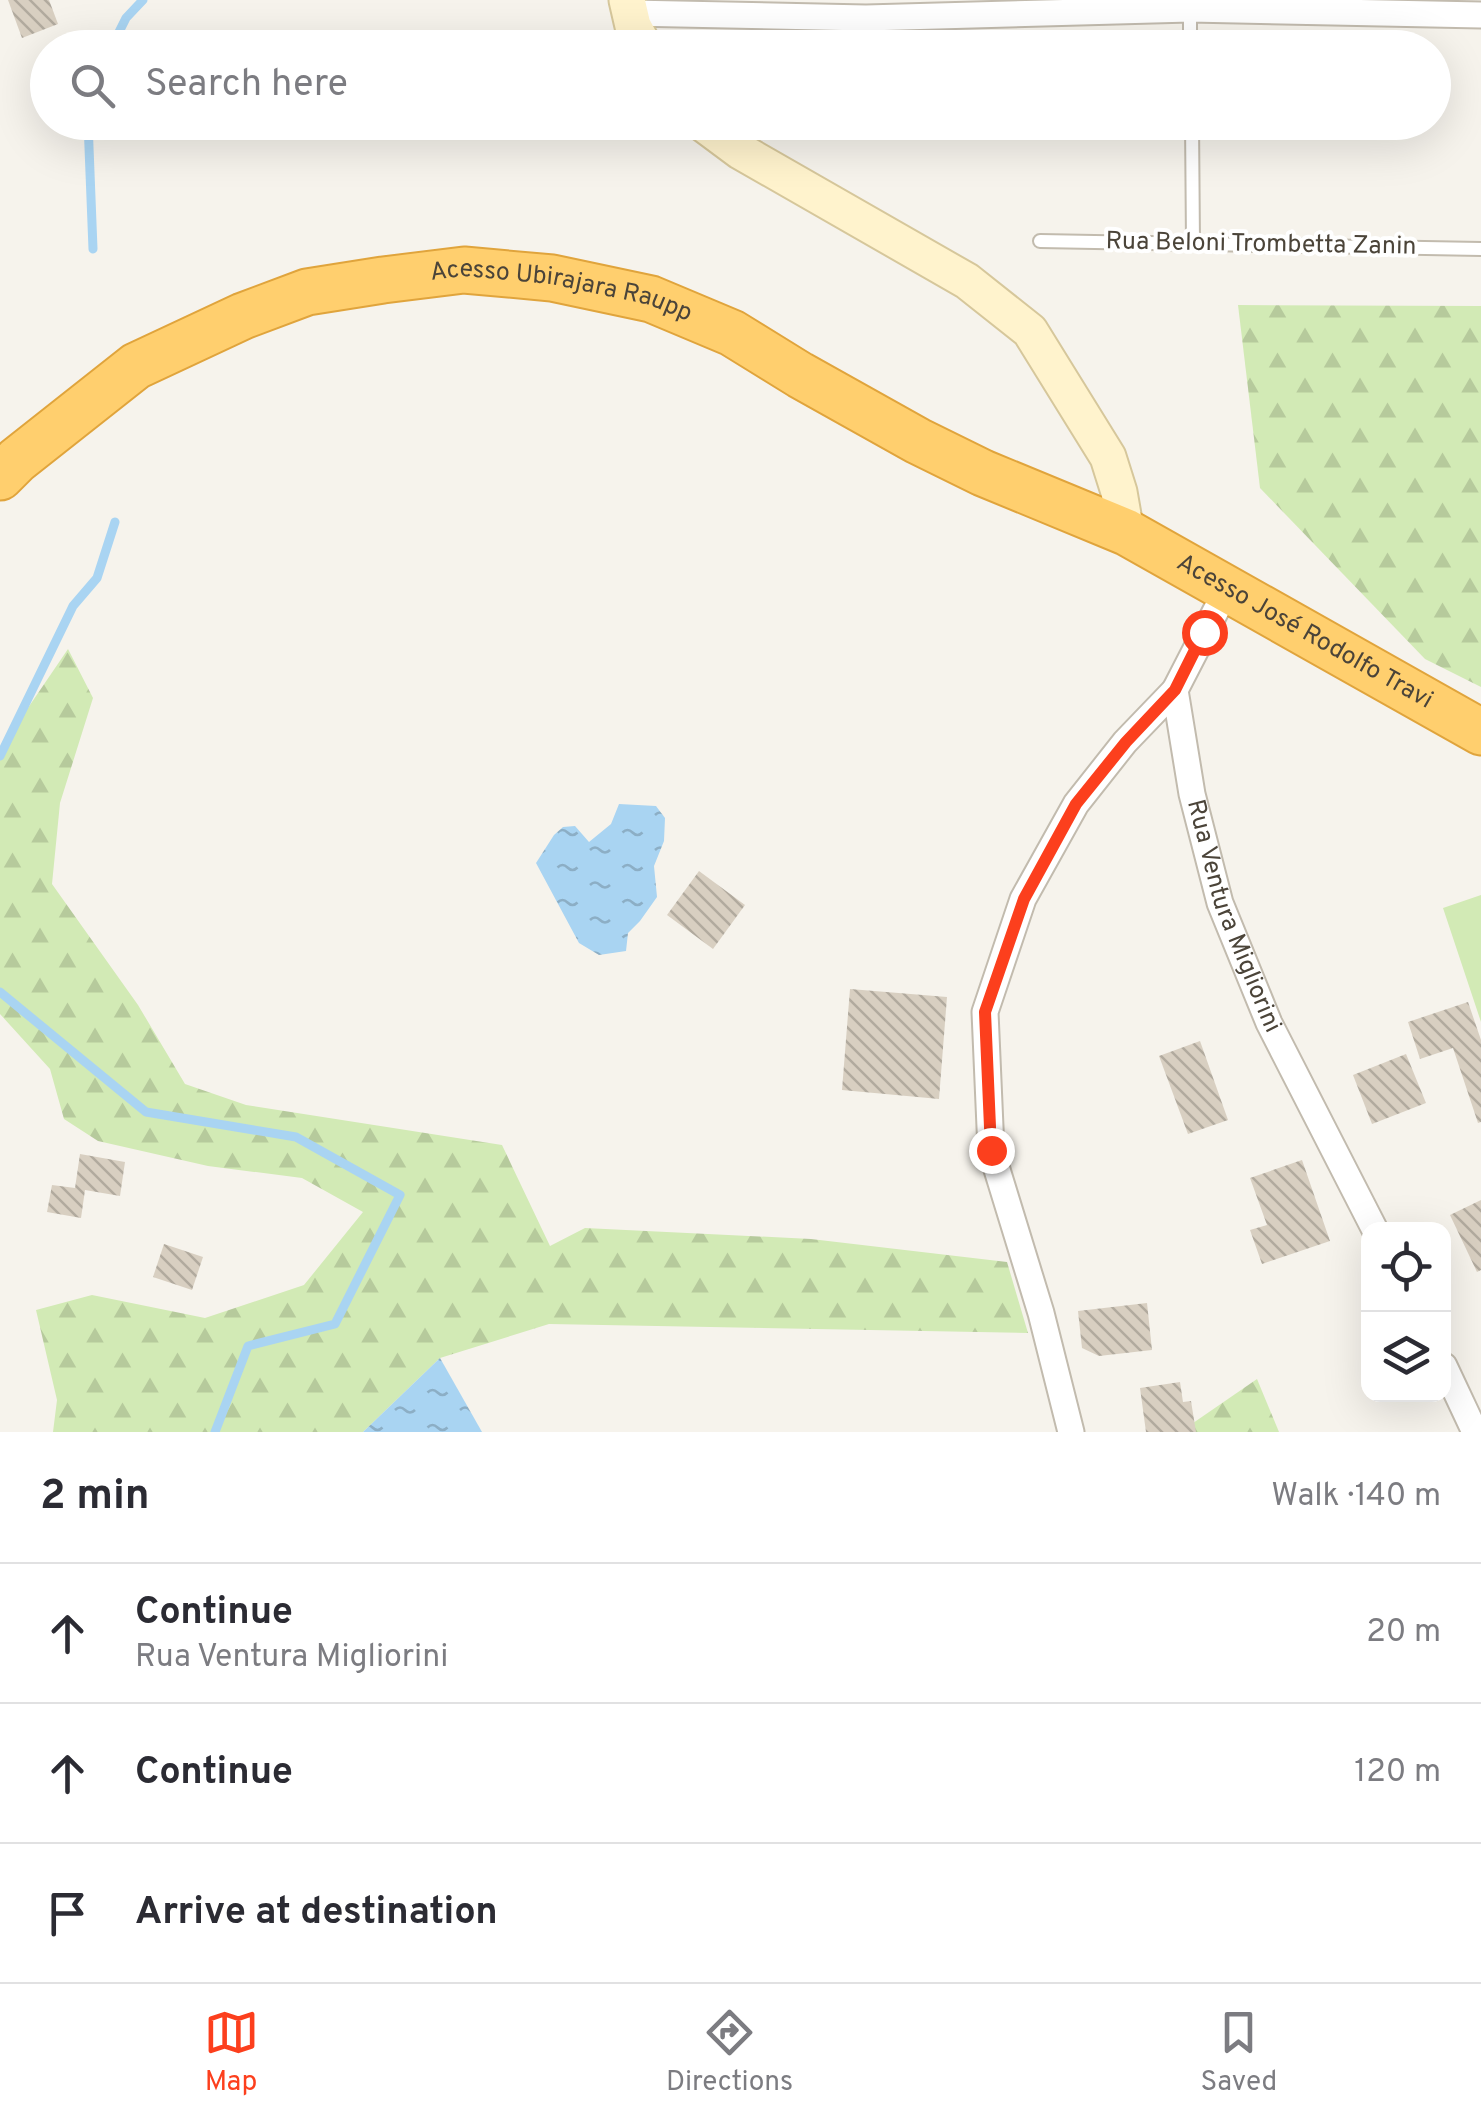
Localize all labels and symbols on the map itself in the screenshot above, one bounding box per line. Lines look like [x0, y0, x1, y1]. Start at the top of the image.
street label: Rua Beloni Trombetta Zanin [1105, 226, 1417, 264]
street label: Acesso Ubirajara Raupp [428, 254, 697, 330]
street label: Acesso José Rodolfo Travi [1170, 547, 1438, 717]
route start [1182, 610, 1228, 656]
street label: Rua Ventura Migliorini [1178, 796, 1288, 1039]
route end [969, 1128, 1015, 1174]

